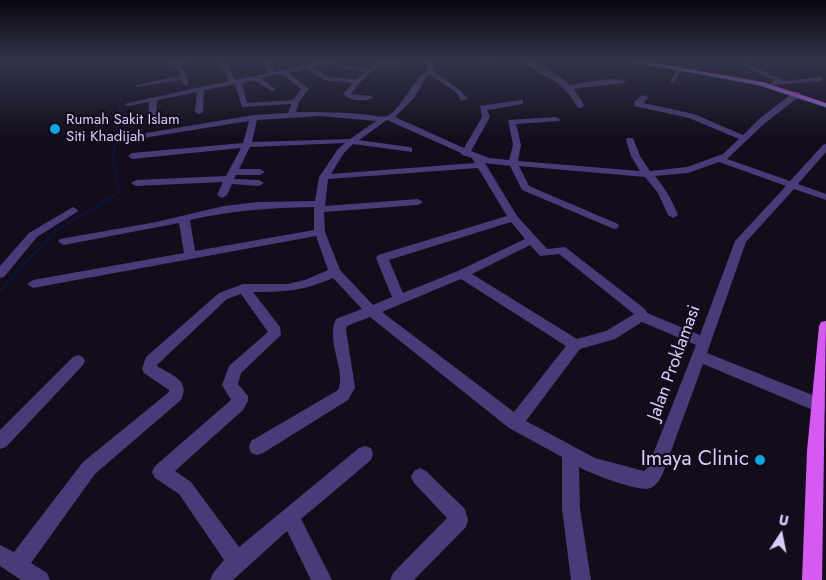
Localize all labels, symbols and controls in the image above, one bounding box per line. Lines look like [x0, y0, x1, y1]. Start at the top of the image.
place label: Rumah Sakit Islam Siti Khadijah [66, 111, 180, 146]
marker: Rumah Sakit Islam Siti Khadijah [48, 122, 62, 136]
street label: Jalan Proklamasi [644, 302, 706, 424]
place label: Imaya Clinic [641, 447, 749, 473]
marker: Imaya Clinic [753, 453, 767, 467]
north arrow [756, 510, 806, 560]
text: U [777, 510, 791, 531]

